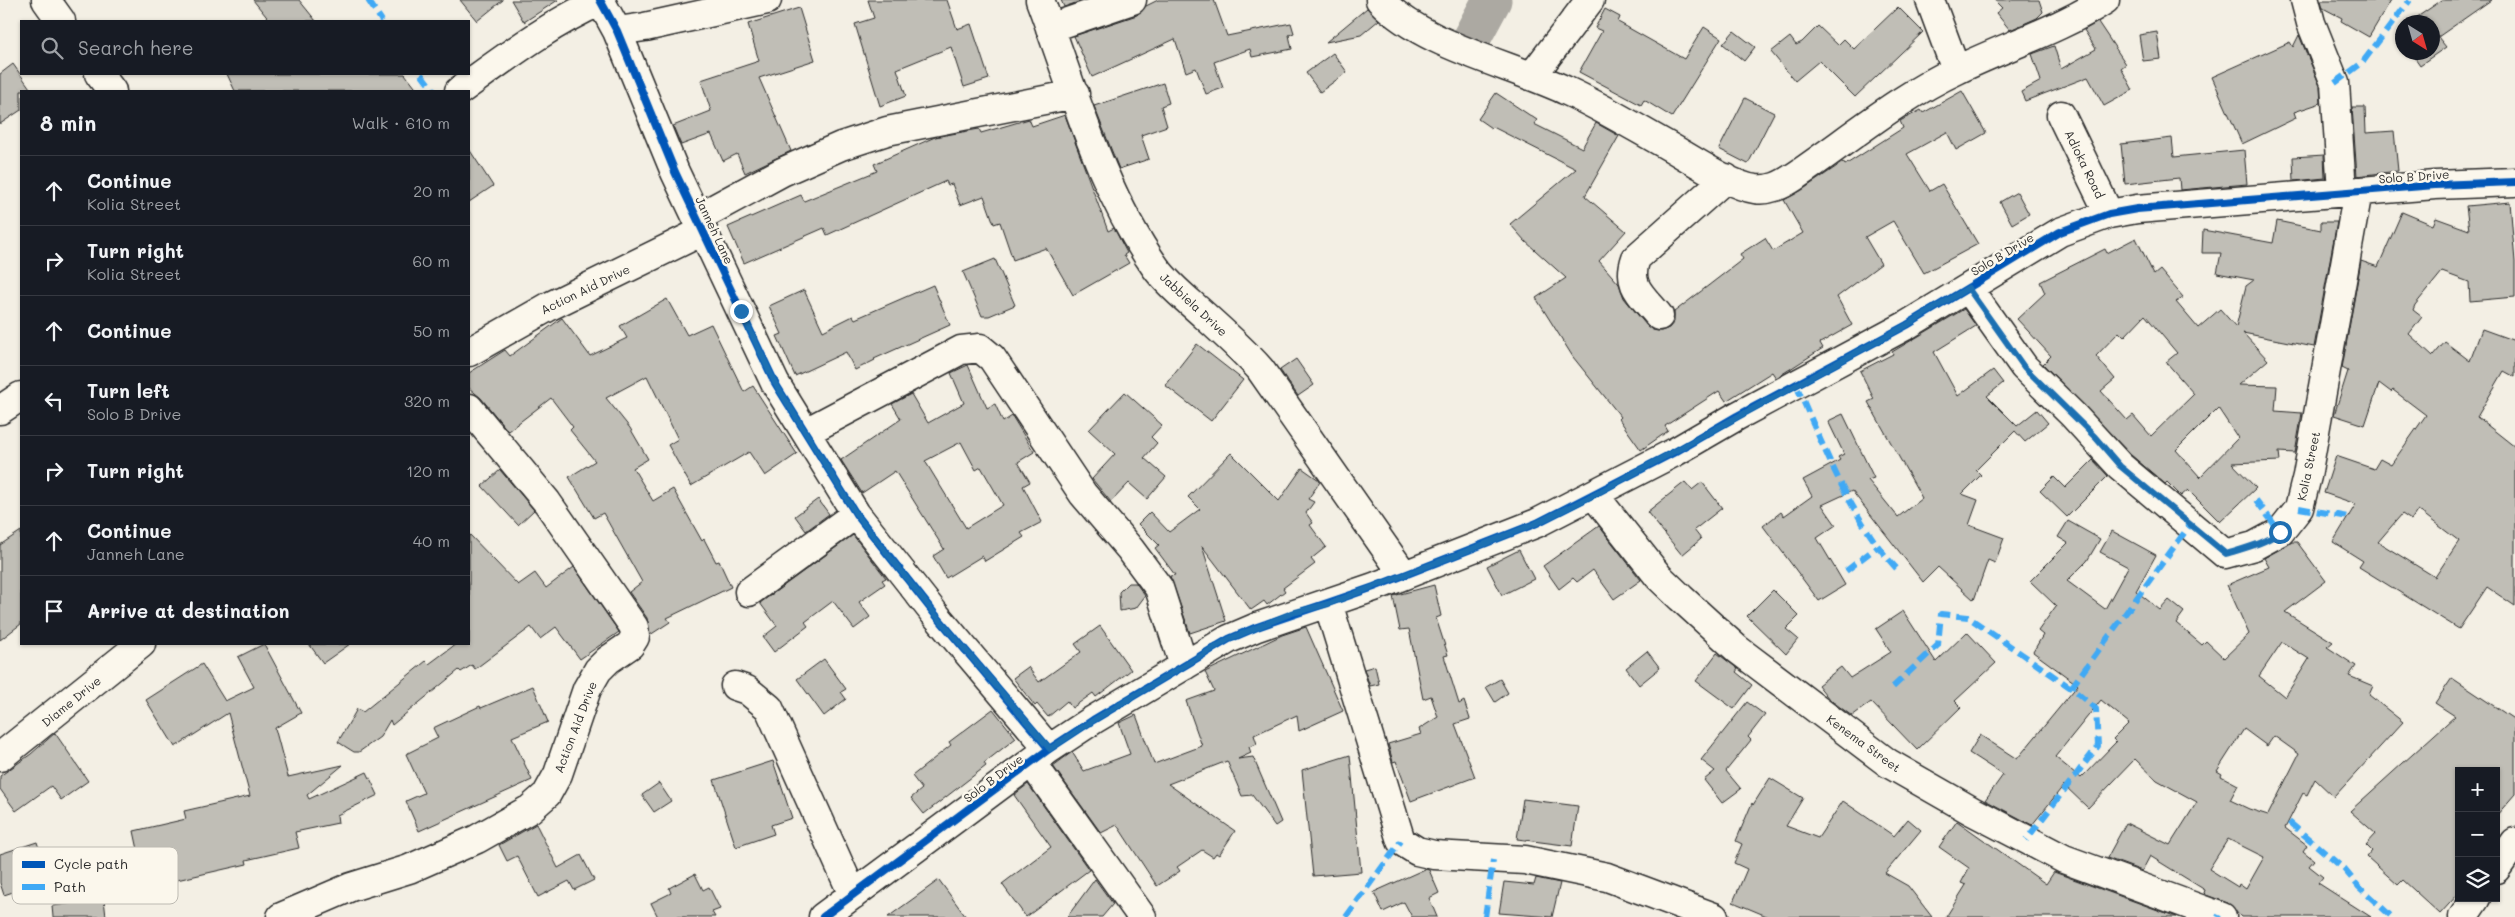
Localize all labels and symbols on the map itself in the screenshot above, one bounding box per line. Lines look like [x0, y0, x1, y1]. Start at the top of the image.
north arrow [2395, 15, 2440, 60]
street label: Adioka Road [2062, 127, 2109, 201]
street label: Solo B Drive [2378, 166, 2450, 186]
street label: Janneh Lane [692, 193, 738, 267]
street label: Solo B Drive [1968, 229, 2036, 279]
street label: Action Aid Drive [538, 261, 632, 317]
street label: Jabbiela Drive [1157, 269, 1231, 339]
route end [730, 300, 753, 323]
street label: Kolia Street [2293, 430, 2323, 502]
route start [2269, 521, 2292, 544]
street label: Diame Drive [38, 672, 104, 730]
street label: Action Aid Drive [550, 679, 600, 775]
street label: Kenema Street [1824, 711, 1904, 775]
street label: Solo B Drive [960, 750, 1026, 806]
legend [12, 847, 178, 904]
text: Cycle path [54, 854, 128, 873]
text: Path [54, 877, 85, 896]

